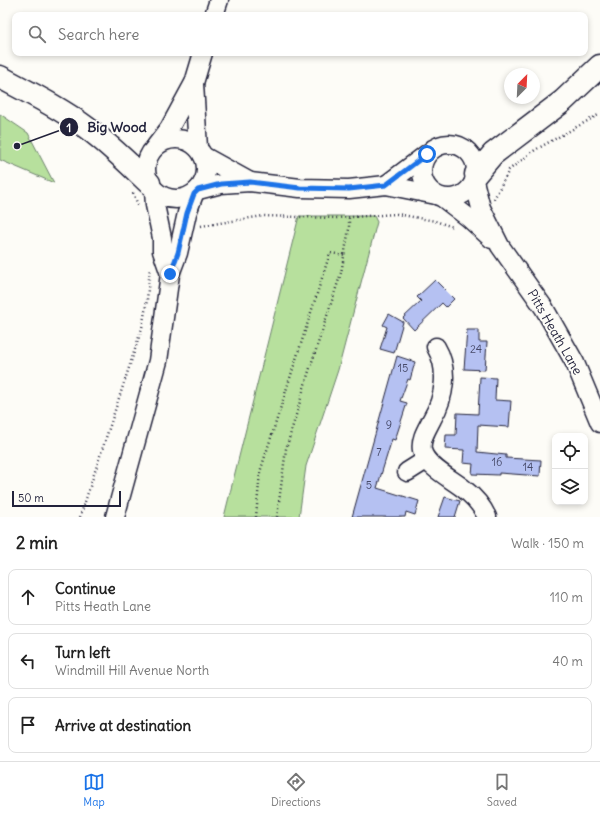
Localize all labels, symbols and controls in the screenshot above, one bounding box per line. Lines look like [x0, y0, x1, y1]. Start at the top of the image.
search box [12, 12, 588, 56]
icon: search [26, 23, 48, 45]
text: Search here [58, 25, 139, 44]
north arrow [504, 68, 540, 104]
callout: Big Wood [59, 114, 155, 140]
text: Big Wood [87, 118, 148, 136]
text: 1 [67, 120, 71, 135]
route start [418, 145, 436, 163]
route end [161, 265, 179, 283]
street label: Pitts Heath Lane [524, 286, 586, 378]
house number: 24 [470, 342, 482, 356]
house number: 15 [398, 361, 408, 375]
house number: 9 [386, 418, 392, 432]
map controls [552, 433, 588, 505]
button: locate [552, 433, 588, 469]
house number: 7 [376, 445, 382, 459]
house number: 16 [492, 455, 502, 469]
house number: 14 [523, 460, 533, 474]
button: layers [552, 469, 588, 505]
house number: 5 [366, 478, 372, 492]
scale bar [12, 489, 121, 508]
text: 50 m [18, 491, 44, 505]
text: 2 min [16, 532, 58, 554]
text: Walk · 150 m [511, 535, 584, 552]
text: Continue [55, 579, 116, 598]
icon: ahead [17, 586, 39, 608]
text: 110 m [550, 589, 583, 606]
text: Pitts Heath Lane [55, 598, 151, 615]
text: Turn left [55, 643, 110, 662]
icon: left [17, 650, 39, 672]
text: 40 m [552, 653, 583, 670]
text: Windmill Hill Avenue North [55, 662, 209, 679]
icon: arrive [17, 714, 39, 736]
text: Arrive at destination [55, 716, 191, 735]
tab: Map [83, 771, 105, 809]
tab: Directions [271, 771, 321, 809]
tab: Saved [487, 771, 517, 809]

